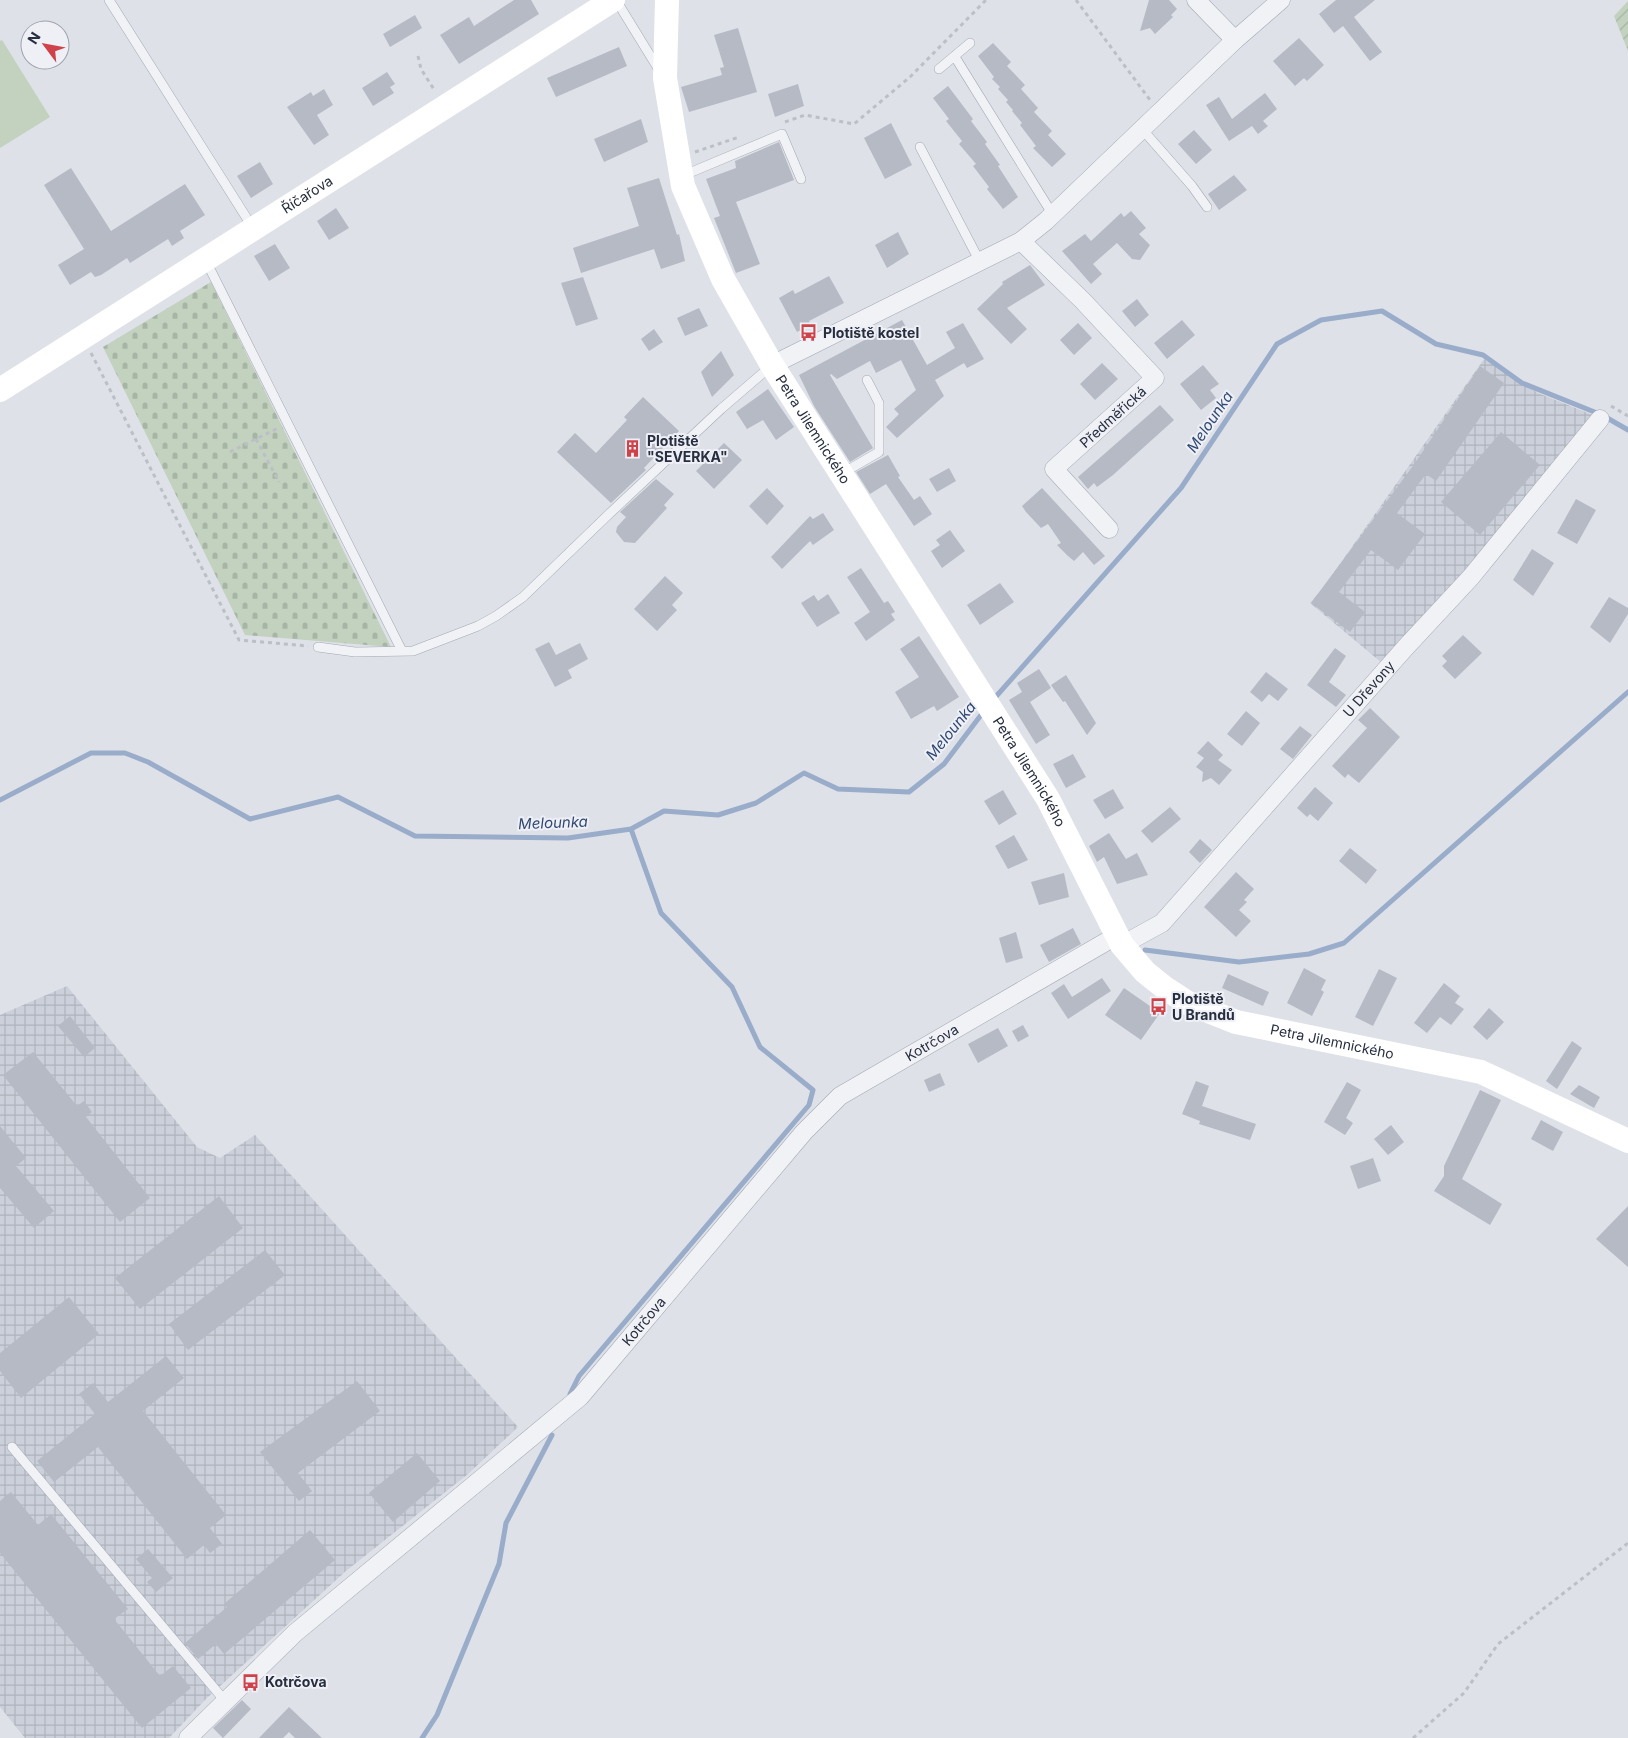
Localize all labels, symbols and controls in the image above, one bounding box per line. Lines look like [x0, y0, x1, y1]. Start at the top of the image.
north arrow [20, 20, 70, 70]
text: N [24, 29, 44, 47]
street label: Říčařova [278, 172, 336, 217]
bus stop icon: Plotiště kostel [799, 323, 819, 343]
place label: Plotiště kostel [823, 324, 919, 341]
street label: Petra Jilemnického [772, 371, 854, 487]
street label: Předměřická [1076, 382, 1149, 451]
water label: Melounka [1182, 388, 1237, 456]
place label: Plotiště "SEVERKA" [647, 432, 728, 465]
building icon: Plotiště "SEVERKA" [623, 439, 643, 459]
street label: U Dřevony [1339, 657, 1398, 720]
water label: Melounka [921, 698, 980, 764]
street label: Petra Jilemnického [990, 713, 1070, 829]
water label: Melounka [518, 812, 588, 833]
place label: Plotiště U Brandů [1172, 990, 1235, 1023]
bus stop icon: Plotiště U Brandů [1148, 997, 1168, 1017]
street label: Kotrčova [902, 1020, 961, 1064]
street label: Petra Jilemnického [1269, 1020, 1396, 1062]
street label: Kotrčova [618, 1293, 669, 1349]
bus stop icon: Kotrčova [241, 1672, 261, 1692]
place label: Kotrčova [265, 1673, 327, 1690]

